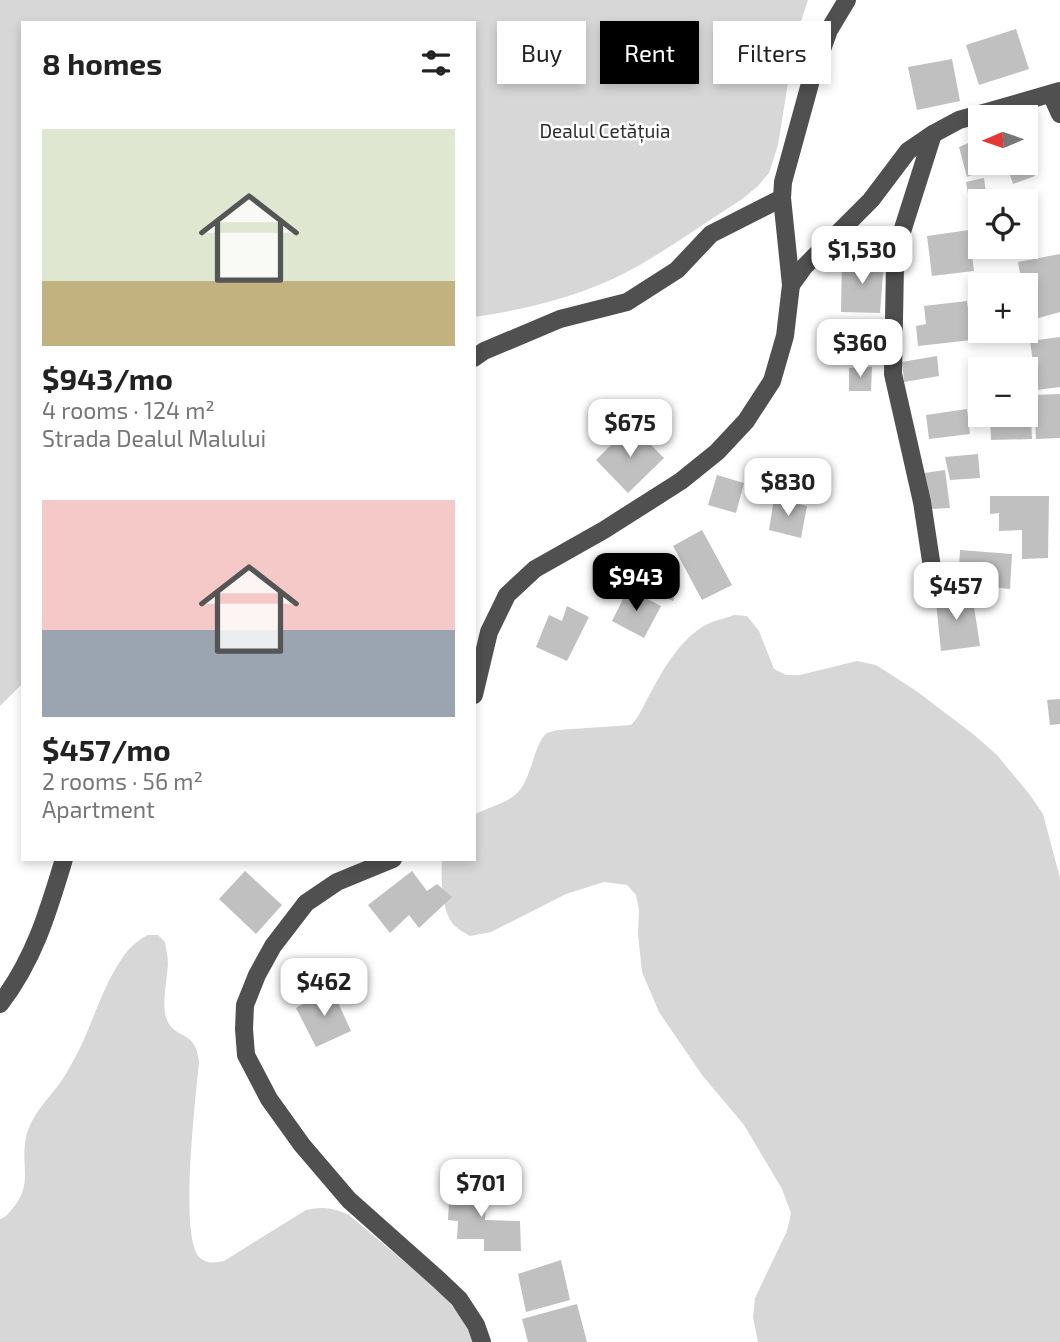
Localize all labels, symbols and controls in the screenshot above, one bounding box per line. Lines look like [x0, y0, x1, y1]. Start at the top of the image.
chip: Buy [497, 21, 586, 84]
chip: Rent [600, 21, 699, 84]
chip: Filters [713, 21, 831, 84]
icon: filters [417, 44, 455, 82]
text: 8 homes [42, 45, 162, 81]
north arrow [968, 105, 1038, 175]
map controls [968, 105, 1038, 427]
park label: Dealul Cetățuia [539, 119, 671, 144]
icon: home [186, 175, 312, 301]
button: locate [968, 189, 1038, 259]
pin: $1,530 [805, 226, 919, 286]
text: $1,530 [827, 235, 897, 263]
button: + [968, 273, 1038, 343]
pin: $360 [819, 320, 901, 379]
text: $360 [833, 328, 887, 356]
button: − [968, 357, 1038, 427]
text: $943/mo [42, 360, 173, 396]
text: 4 rooms · 124 m² [42, 396, 215, 424]
pin: $675 [589, 400, 671, 459]
text: $675 [604, 408, 656, 436]
text: Strada Dealul Malului [42, 424, 266, 452]
pin: $830 [747, 458, 829, 518]
text: $830 [760, 467, 816, 495]
icon: home [186, 546, 312, 672]
pin: $943 [595, 554, 677, 613]
text: $943 [609, 562, 663, 590]
pin: $457 [915, 562, 997, 622]
text: $457 [930, 571, 982, 599]
text: $457/mo [42, 731, 171, 767]
text: 2 rooms · 56 m² [42, 767, 203, 795]
text: Apartment [42, 795, 155, 823]
pin: $462 [283, 958, 365, 1018]
text: $462 [297, 967, 351, 995]
pin: $701 [440, 1160, 522, 1219]
text: $701 [456, 1168, 506, 1196]

